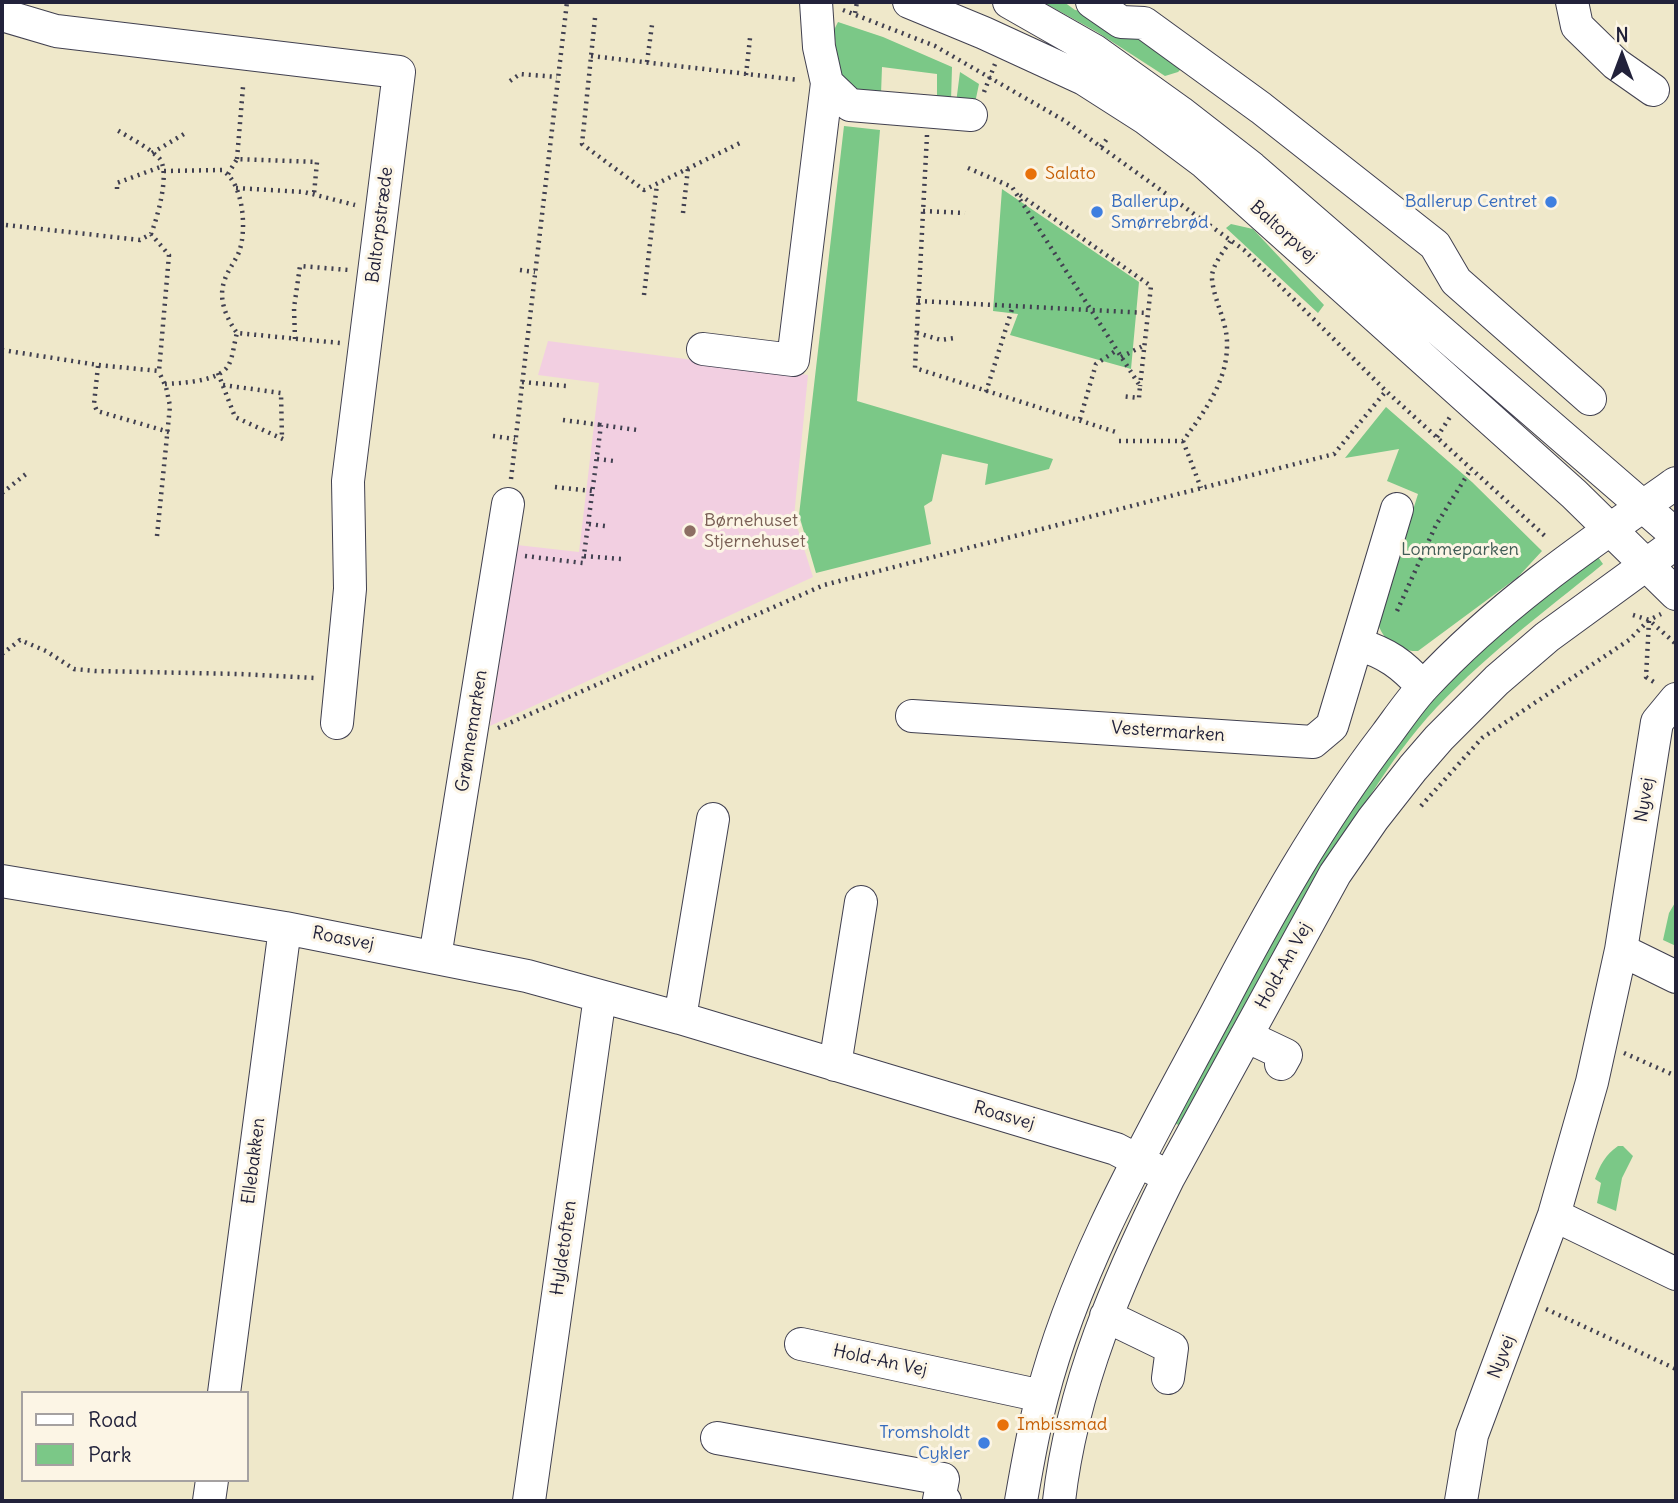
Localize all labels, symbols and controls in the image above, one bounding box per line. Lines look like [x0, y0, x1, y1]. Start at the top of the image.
north arrow [1587, 21, 1657, 91]
text: N [1615, 23, 1629, 47]
place label: Salato [1045, 163, 1096, 185]
street label: Baltorpstræde [362, 166, 398, 284]
marker: Salato [1023, 166, 1039, 182]
place label: Ballerup Smørrebrød [1111, 191, 1209, 234]
place label: Ballerup Centret [1405, 191, 1537, 213]
marker: Ballerup Centret [1543, 194, 1559, 210]
street label: Baltorpvej [1245, 196, 1321, 268]
marker: Ballerup Smørrebrød [1089, 204, 1105, 220]
place label: Børnehuset Stjernehuset [704, 510, 806, 552]
marker: Børnehuset Stjernehuset [682, 523, 698, 539]
park label: Lommeparken [1401, 539, 1519, 561]
street label: Grønnemarken [452, 668, 492, 794]
street label: Vestermarken [1110, 717, 1226, 747]
street label: Nyvej [1631, 776, 1659, 824]
street label: Hold-An Vej [1251, 919, 1317, 1013]
street label: Roasvej [310, 922, 376, 956]
street label: Roasvej [971, 1097, 1037, 1135]
street label: Ellebakken [238, 1117, 270, 1205]
street label: Hyldetoften [547, 1199, 581, 1297]
street label: Nyvej [1484, 1332, 1520, 1382]
street label: Hold-An Vej [831, 1340, 929, 1382]
legend [21, 1391, 248, 1482]
text: Road [88, 1406, 137, 1433]
place label: Imbissmad [1017, 1414, 1107, 1436]
marker: Imbissmad [995, 1417, 1011, 1433]
place label: Tromsholdt Cykler [879, 1422, 970, 1464]
marker: Tromsholdt Cykler [976, 1435, 992, 1451]
text: Park [88, 1441, 131, 1468]

